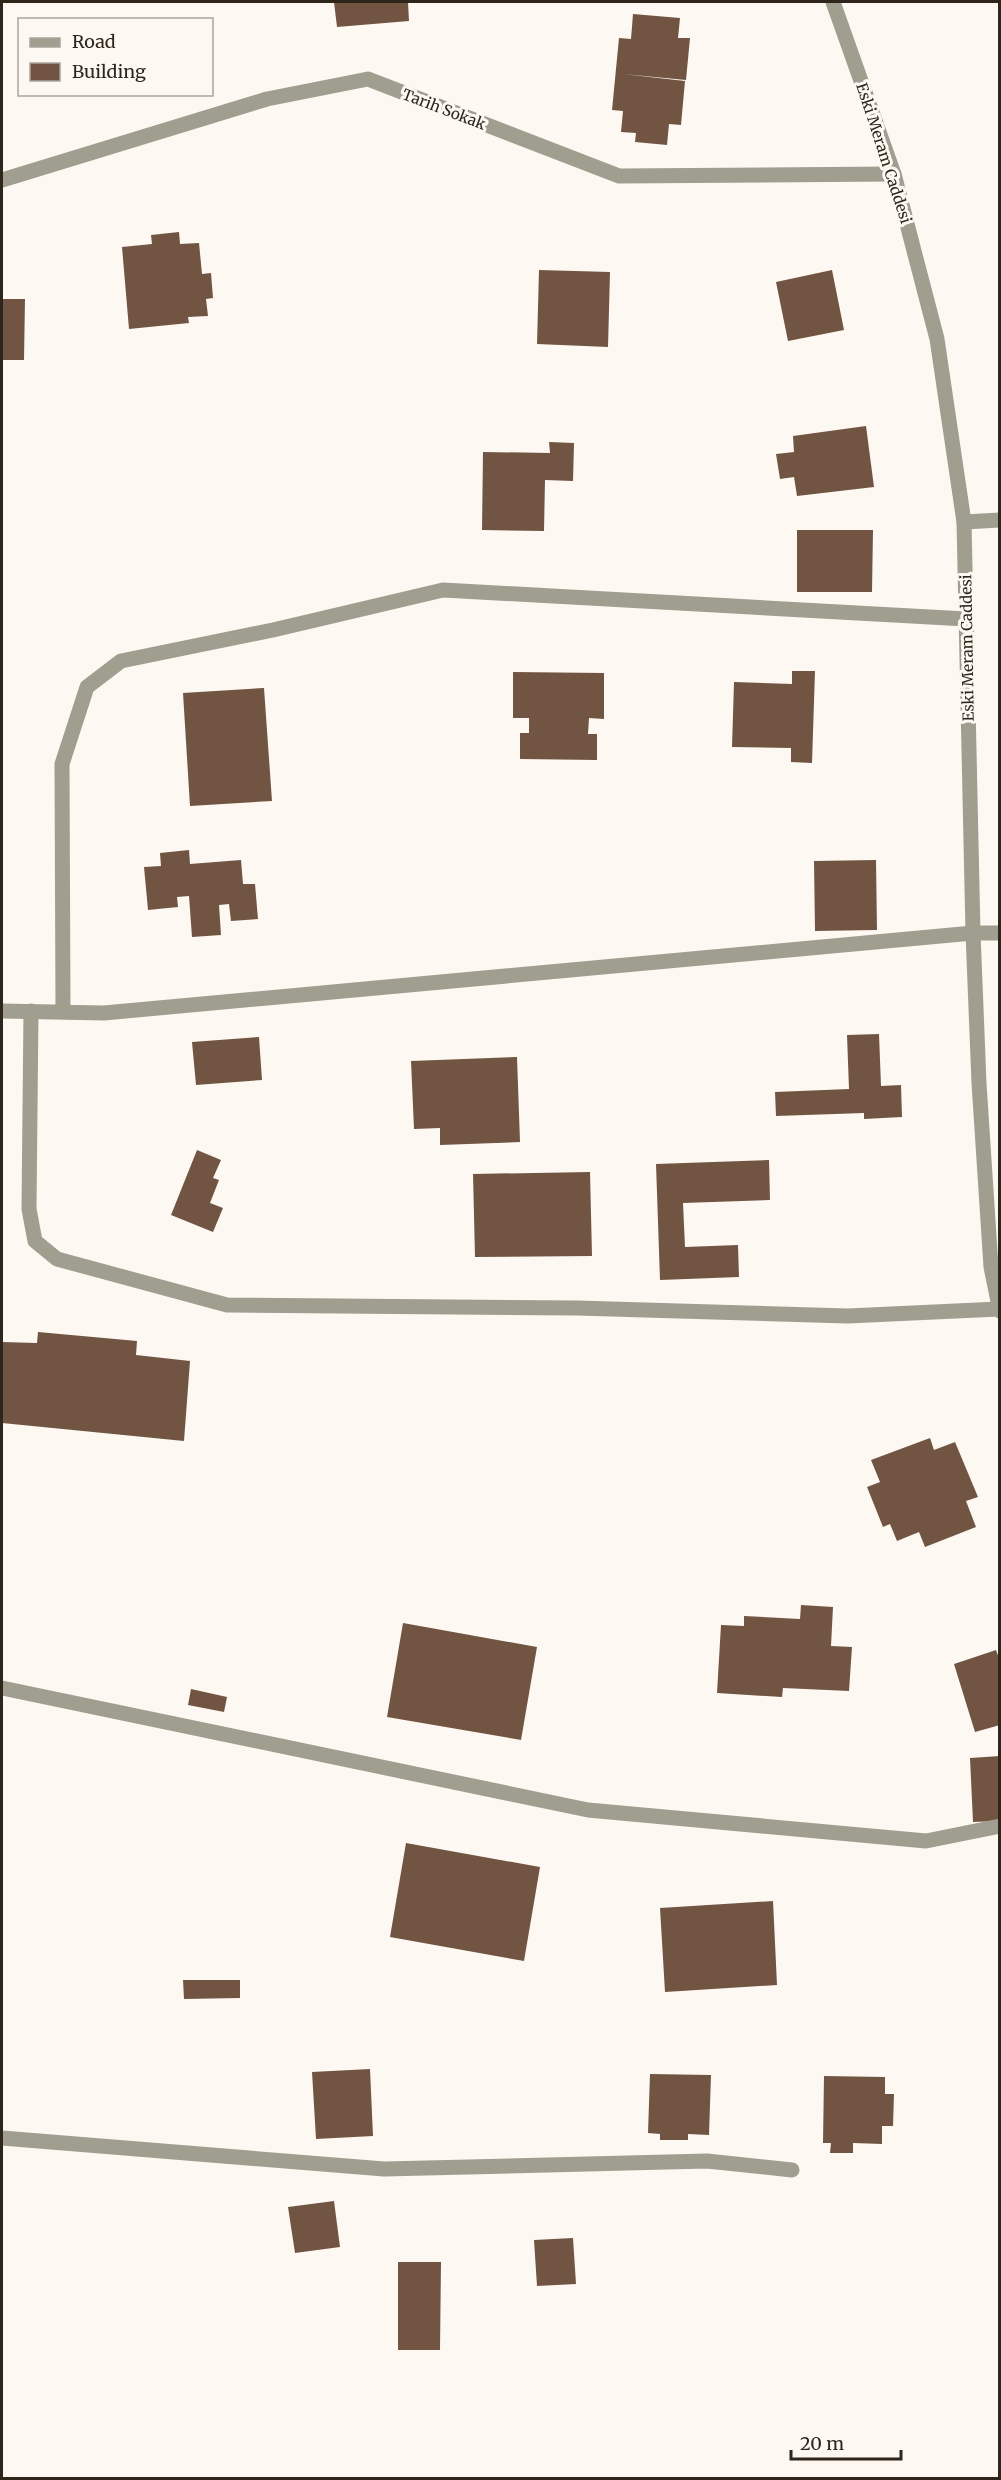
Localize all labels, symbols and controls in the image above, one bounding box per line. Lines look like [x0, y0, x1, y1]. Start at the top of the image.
legend [18, 18, 213, 96]
text: Road [72, 30, 116, 53]
text: Building [72, 60, 146, 83]
street label: Eski Meram Caddesi [852, 80, 916, 226]
street label: Tarih Sokak [400, 84, 489, 134]
street label: Eski Meram Caddesi [956, 574, 978, 722]
scale bar [791, 2423, 900, 2461]
text: 20 m [800, 2432, 844, 2455]

